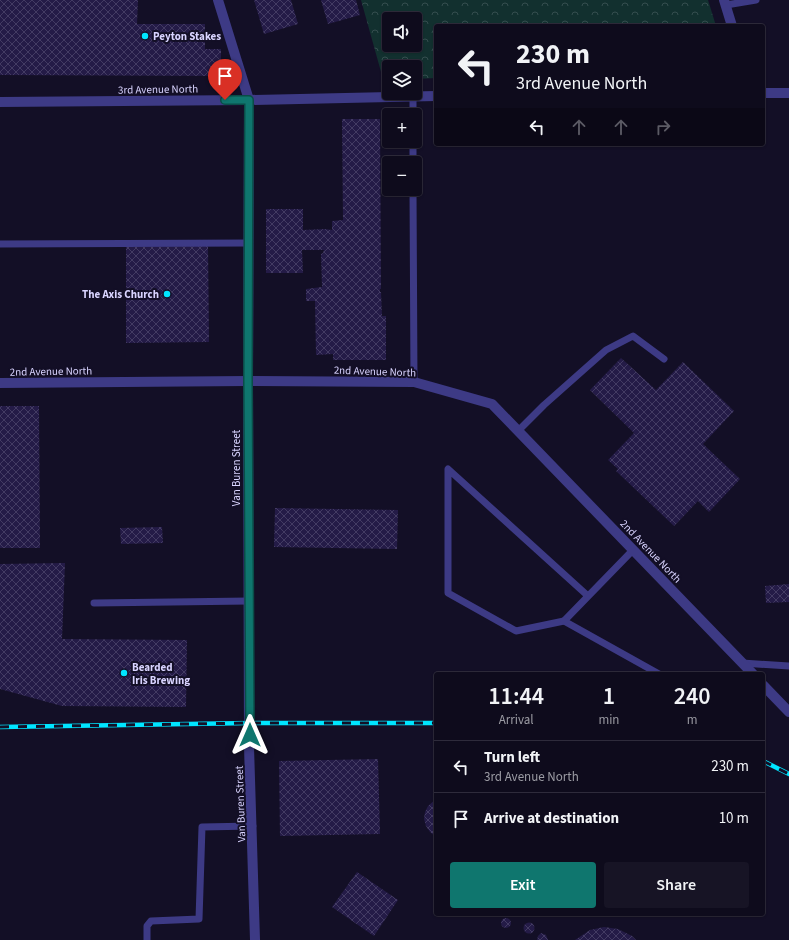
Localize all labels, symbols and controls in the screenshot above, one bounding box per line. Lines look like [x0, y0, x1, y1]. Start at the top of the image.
map controls [382, 12, 422, 196]
button: sound [382, 12, 422, 52]
place label: Peyton Stakes [153, 29, 221, 44]
marker: Peyton Stakes [140, 31, 150, 41]
text: 230 m [516, 34, 590, 74]
icon: left [450, 40, 502, 92]
pin [208, 59, 242, 100]
button: layers [382, 60, 422, 100]
icon: arrive [214, 65, 236, 87]
text: 3rd Avenue North [516, 71, 647, 96]
street label: 3rd Avenue North [118, 81, 198, 98]
button: + [382, 108, 422, 148]
icon: left [526, 116, 548, 138]
icon: ahead [568, 116, 590, 138]
icon: ahead [610, 116, 632, 138]
icon: right [652, 116, 674, 138]
button: − [382, 156, 422, 196]
place label: The Axis Church [82, 287, 159, 302]
marker: The Axis Church [162, 289, 172, 299]
street label: 2nd Avenue North [10, 363, 92, 380]
street label: 2nd Avenue North [333, 363, 416, 380]
street label: Van Buren Street [229, 429, 244, 506]
street label: 2nd Avenue North [617, 516, 685, 586]
place label: Bearded Iris Brewing [132, 660, 190, 688]
marker: Bearded Iris Brewing [119, 668, 129, 678]
text: 11:44 [488, 679, 544, 714]
text: 1 [603, 679, 615, 714]
text: 240 [674, 679, 711, 714]
text: Arrival [499, 711, 534, 729]
text: min [598, 711, 619, 729]
text: m [687, 711, 698, 729]
position arrow [229, 714, 271, 756]
text: Turn left [484, 747, 540, 768]
icon: left [450, 756, 472, 778]
text: 230 m [711, 756, 749, 777]
street label: Van Buren Street [232, 765, 249, 843]
text: 3rd Avenue North [484, 768, 579, 786]
icon: arrive [450, 808, 472, 830]
text: Arrive at destination [484, 808, 619, 829]
text: 10 m [719, 808, 749, 829]
button: Exit [450, 862, 596, 908]
button: Share [604, 862, 749, 908]

